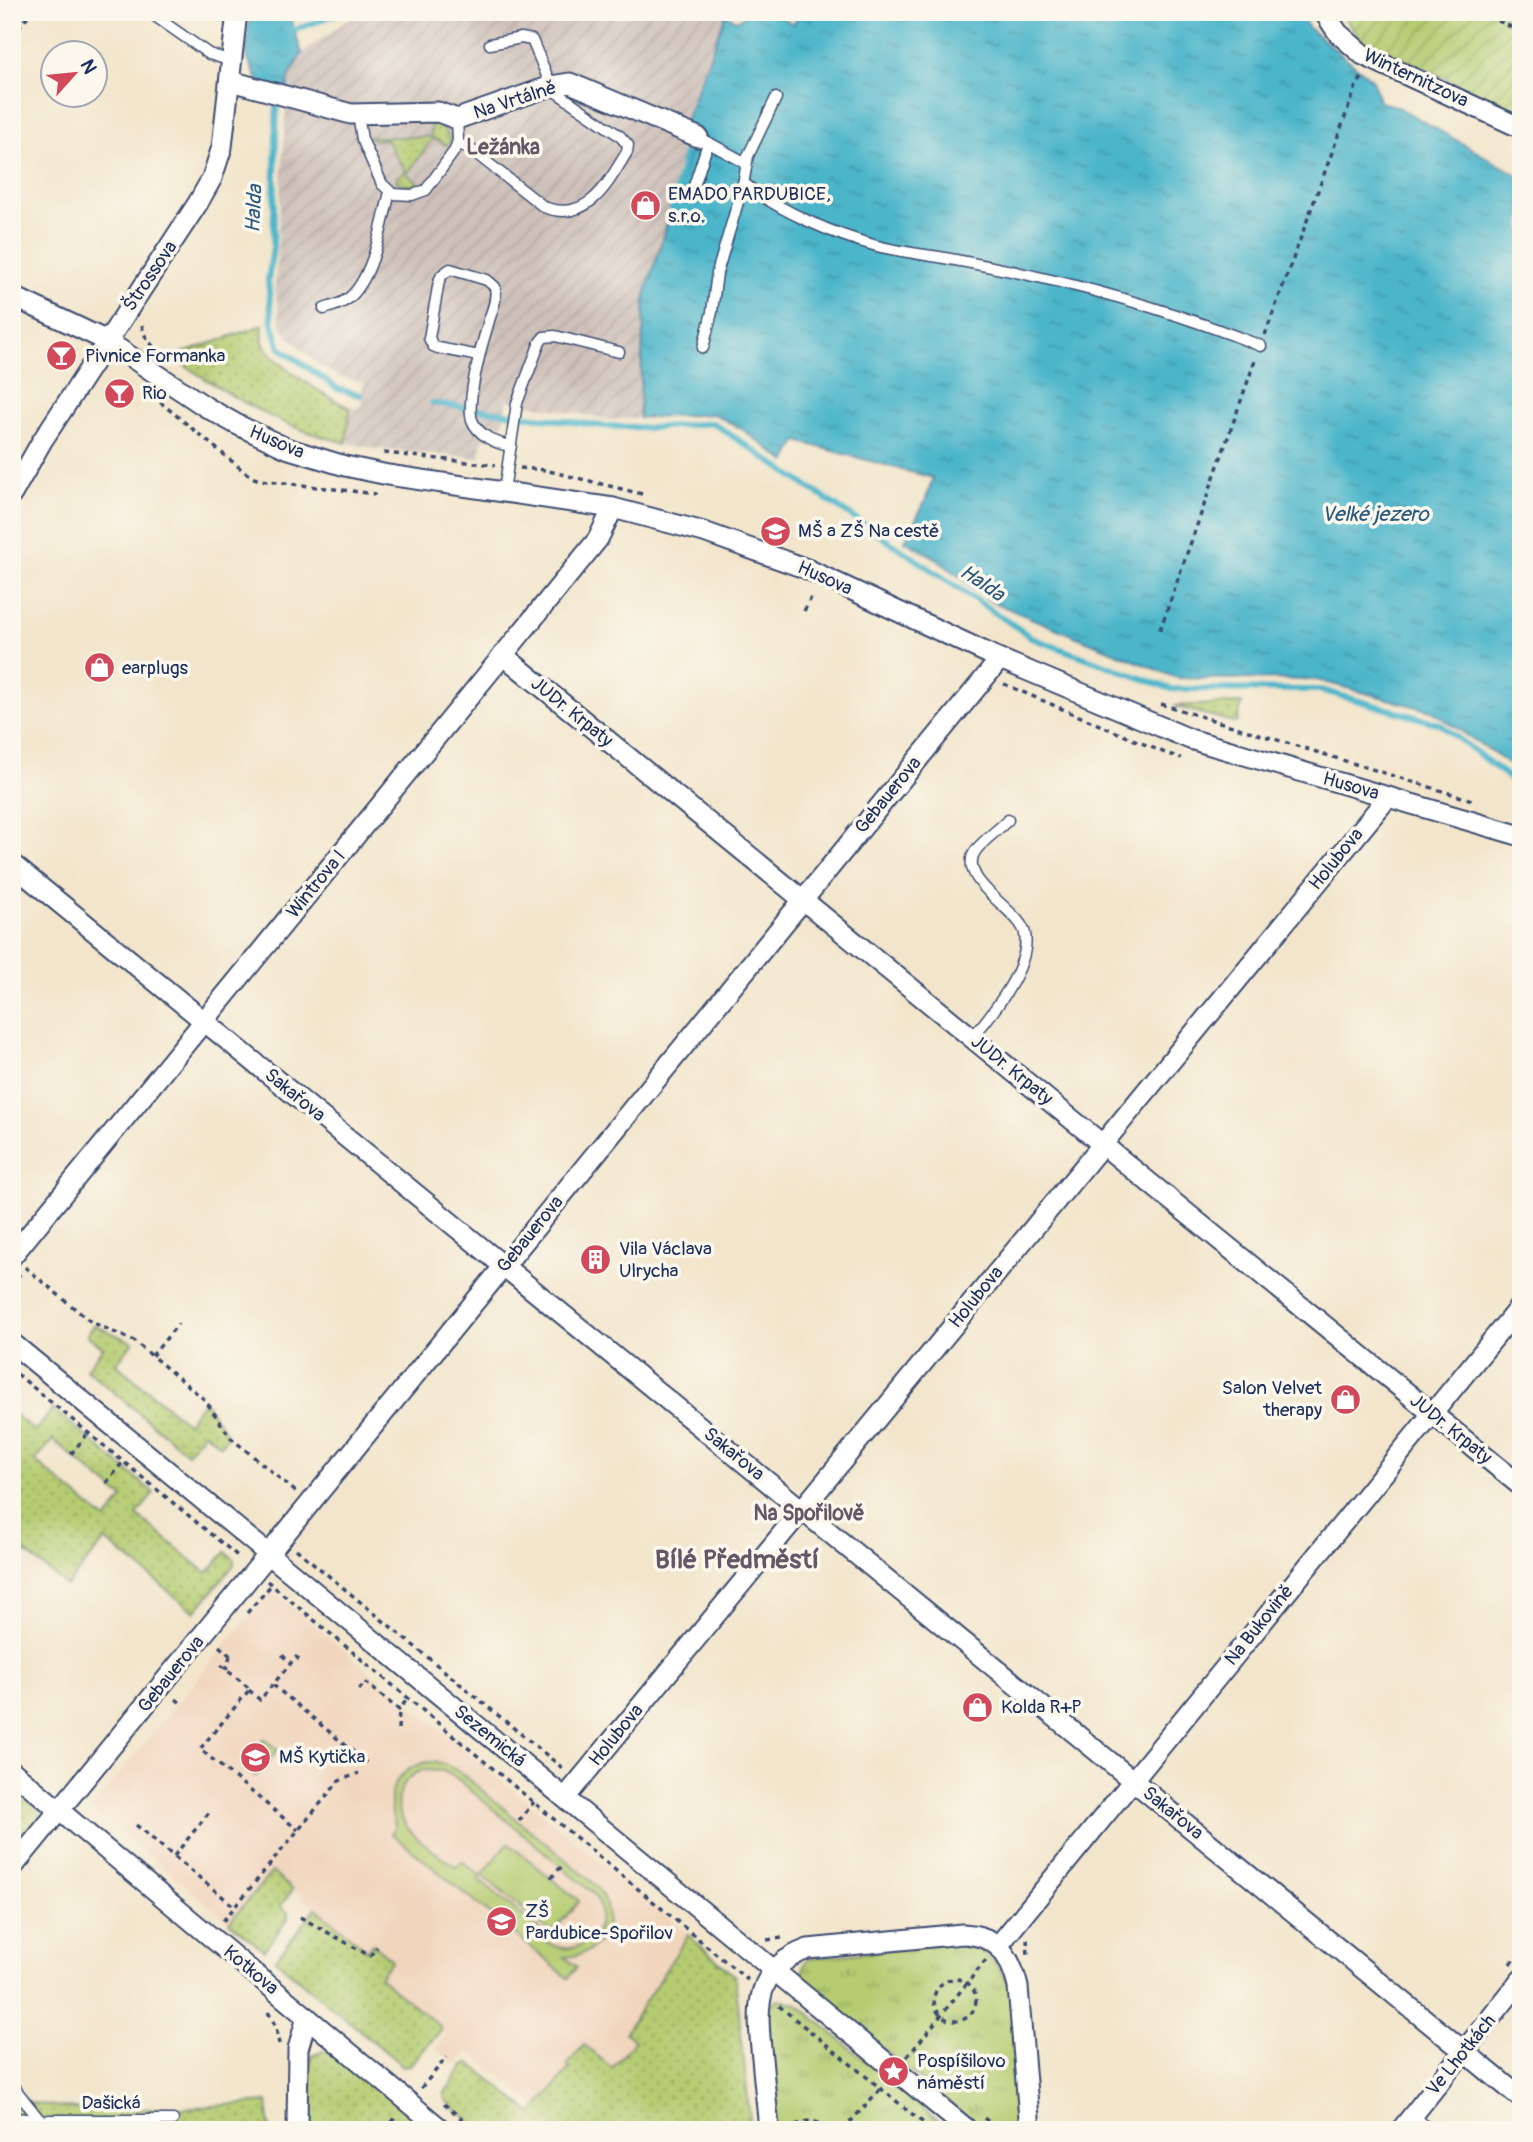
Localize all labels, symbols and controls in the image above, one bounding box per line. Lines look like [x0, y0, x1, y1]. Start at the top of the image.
north arrow [38, 38, 108, 108]
street label: Winternitzova [1360, 43, 1472, 113]
text: N [75, 56, 102, 78]
street label: Na Vrtálně [470, 75, 560, 125]
district label: Ležánka [466, 134, 540, 161]
place label: EMADO PARDUBICE, s.r.o. [668, 182, 831, 228]
water label: Halda [239, 183, 269, 234]
shop icon: EMADO PARDUBICE, s.r.o. [628, 188, 662, 222]
street label: Štrossova [118, 236, 182, 316]
bar icon: Pivnice Formanka [45, 339, 79, 373]
place label: Pivnice Formanka [85, 344, 226, 368]
bar icon: Rio [102, 376, 136, 410]
place label: Rio [142, 381, 167, 405]
street label: Husova [246, 420, 308, 464]
water label: Velké jezero [1321, 501, 1430, 528]
school or university icon: MŠ a ZŠ Na cestě [758, 514, 792, 548]
place label: MŠ a ZŠ Na cestě [798, 519, 939, 543]
street label: Husova [794, 555, 856, 601]
water label: Halda [955, 558, 1011, 608]
shop icon: earplugs [82, 651, 116, 685]
place label: earplugs [122, 656, 189, 680]
street label: JUDr. Krpaty [526, 672, 618, 752]
street label: Gebauerova [850, 751, 927, 839]
street label: Husova [1320, 767, 1382, 806]
street label: Holubova [1304, 823, 1368, 895]
street label: Wintrova I [281, 845, 351, 923]
street label: JUDr. Krpaty [966, 1030, 1058, 1110]
street label: Sakařova [260, 1063, 331, 1127]
street label: Gebauerova [492, 1190, 569, 1278]
place label: Vila Václava Ulrycha [619, 1237, 712, 1283]
building icon: Vila Václava Ulrycha [579, 1243, 613, 1277]
street label: Holubova [944, 1261, 1008, 1333]
place label: Salon Velvet therapy [1222, 1376, 1322, 1422]
shop icon: Salon Velvet therapy [1328, 1382, 1362, 1416]
street label: JUDr. Krpaty [1405, 1389, 1497, 1469]
street label: Sakařova [699, 1422, 770, 1486]
district label: Na Spořilově [754, 1500, 864, 1527]
district label: Bílé Předměstí [655, 1544, 819, 1576]
street label: Na Bukovině [1219, 1580, 1299, 1670]
street label: Gebauerova [133, 1630, 210, 1718]
shop icon: Kolda R+P [961, 1690, 995, 1724]
place label: Kolda R+P [1001, 1695, 1082, 1719]
street label: Holubova [584, 1699, 648, 1771]
street label: Sezemická [449, 1700, 531, 1773]
school or university icon: MŠ Kytička [239, 1740, 273, 1774]
place label: MŠ Kytička [279, 1745, 365, 1769]
street label: Sakařova [1138, 1781, 1209, 1845]
place label: ZŠ Pardubice-Spořilov [525, 1899, 673, 1945]
school or university icon: ZŠ Pardubice-Spořilov [485, 1905, 519, 1939]
street label: Kotkova [218, 1940, 284, 2000]
street label: Ve Lhotkách [1421, 2009, 1501, 2101]
place label: Pospíšilovo náměstí [917, 2049, 1006, 2095]
place icon: Pospíšilovo náměstí [877, 2055, 911, 2089]
street label: Dašická [81, 2091, 141, 2115]

